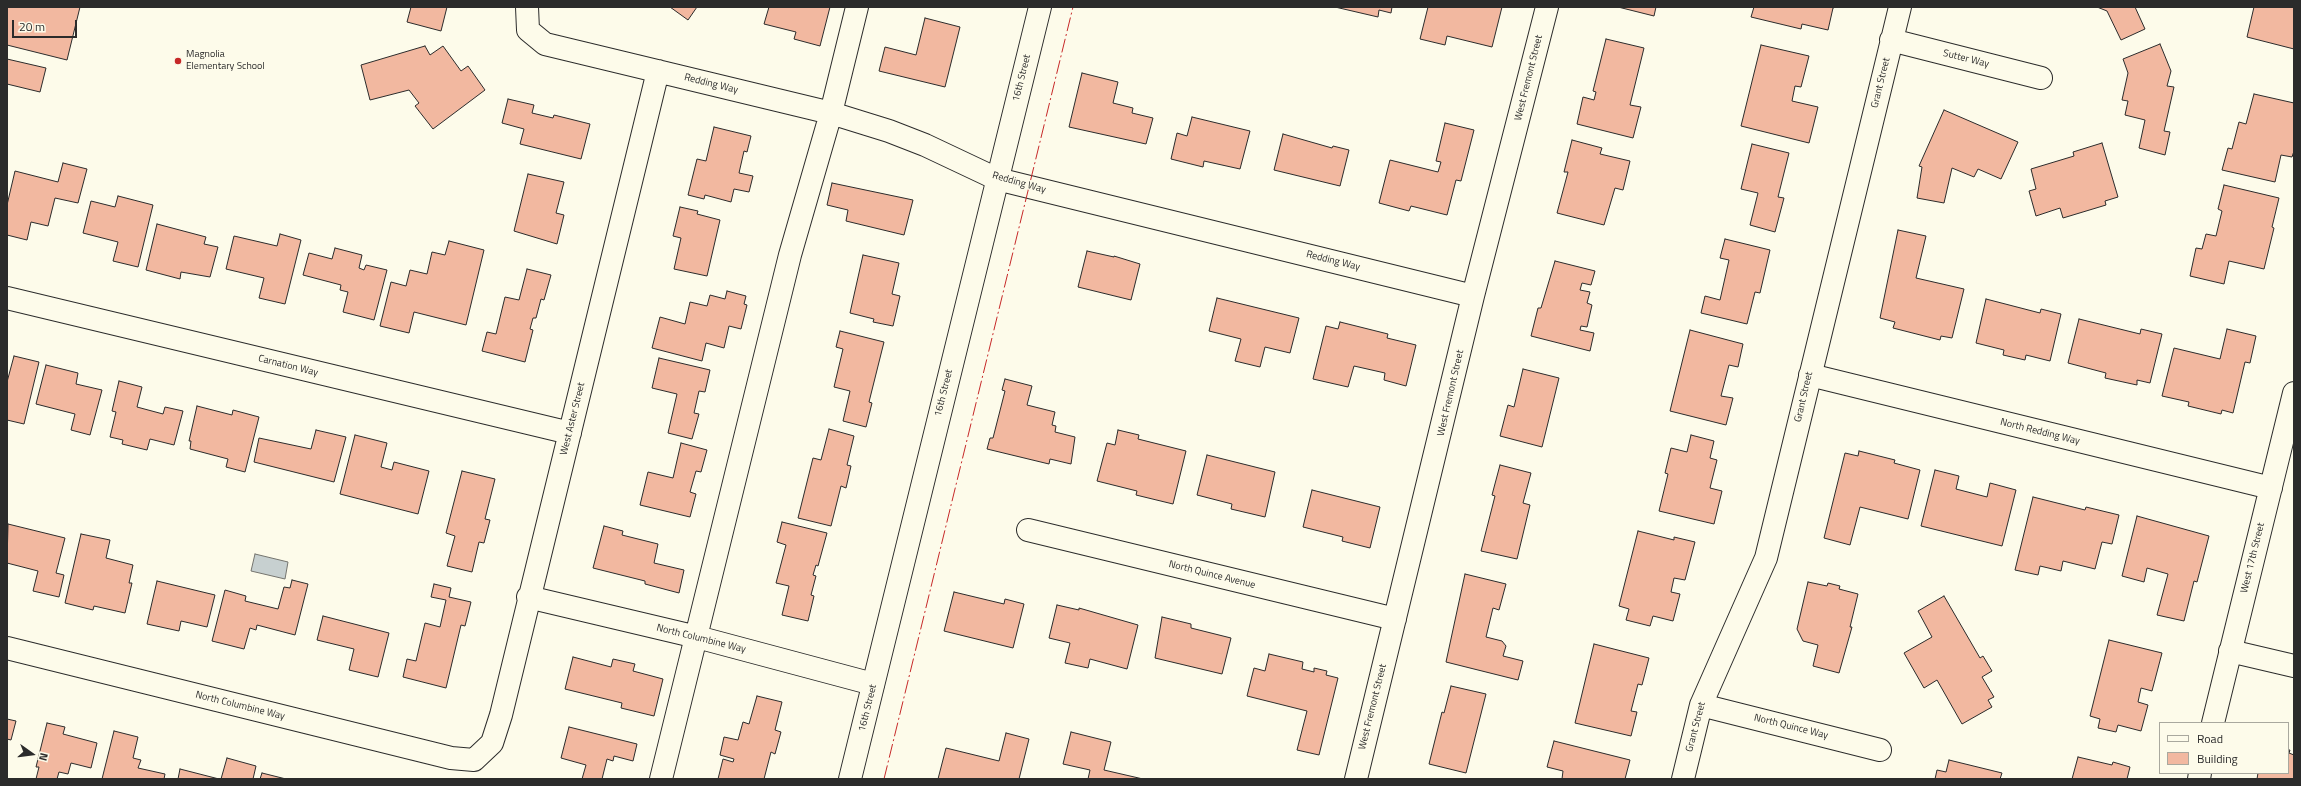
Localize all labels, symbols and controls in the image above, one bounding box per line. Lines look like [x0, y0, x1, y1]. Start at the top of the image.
scale bar [14, 12, 79, 38]
text: 20 m [19, 17, 45, 36]
street label: West Fremont Street [1513, 34, 1545, 122]
street label: Sutter Way [1942, 47, 1990, 71]
place label: Magnolia Elementary School [186, 49, 265, 72]
street label: 16th Street [1010, 53, 1034, 103]
marker: Magnolia Elementary School [173, 56, 183, 66]
street label: Grant Street [1869, 57, 1893, 109]
street label: Redding Way [683, 72, 739, 96]
street label: Redding Way [991, 170, 1047, 196]
street label: Redding Way [1305, 249, 1361, 273]
street label: West Fremont Street [1435, 349, 1467, 437]
street label: Carnation Way [257, 353, 319, 379]
street label: 16th Street [932, 368, 956, 418]
street label: Grant Street [1792, 371, 1816, 423]
street label: West Aster Street [558, 381, 588, 457]
street label: North Redding Way [1999, 416, 2081, 448]
street label: West 17th Street [2238, 522, 2268, 594]
street label: North Quince Avenue [1167, 558, 1257, 592]
street label: North Columbine Way [655, 622, 747, 656]
street label: West Fremont Street [1357, 663, 1389, 751]
street label: 16th Street [856, 683, 880, 733]
street label: North Columbine Way [194, 689, 286, 723]
street label: Grant Street [1684, 701, 1708, 753]
street label: North Quince Way [1753, 712, 1829, 742]
legend [2159, 722, 2289, 774]
text: Road [2197, 729, 2223, 748]
north arrow [12, 734, 52, 774]
text: Building [2197, 749, 2238, 768]
text: N [35, 751, 52, 763]

